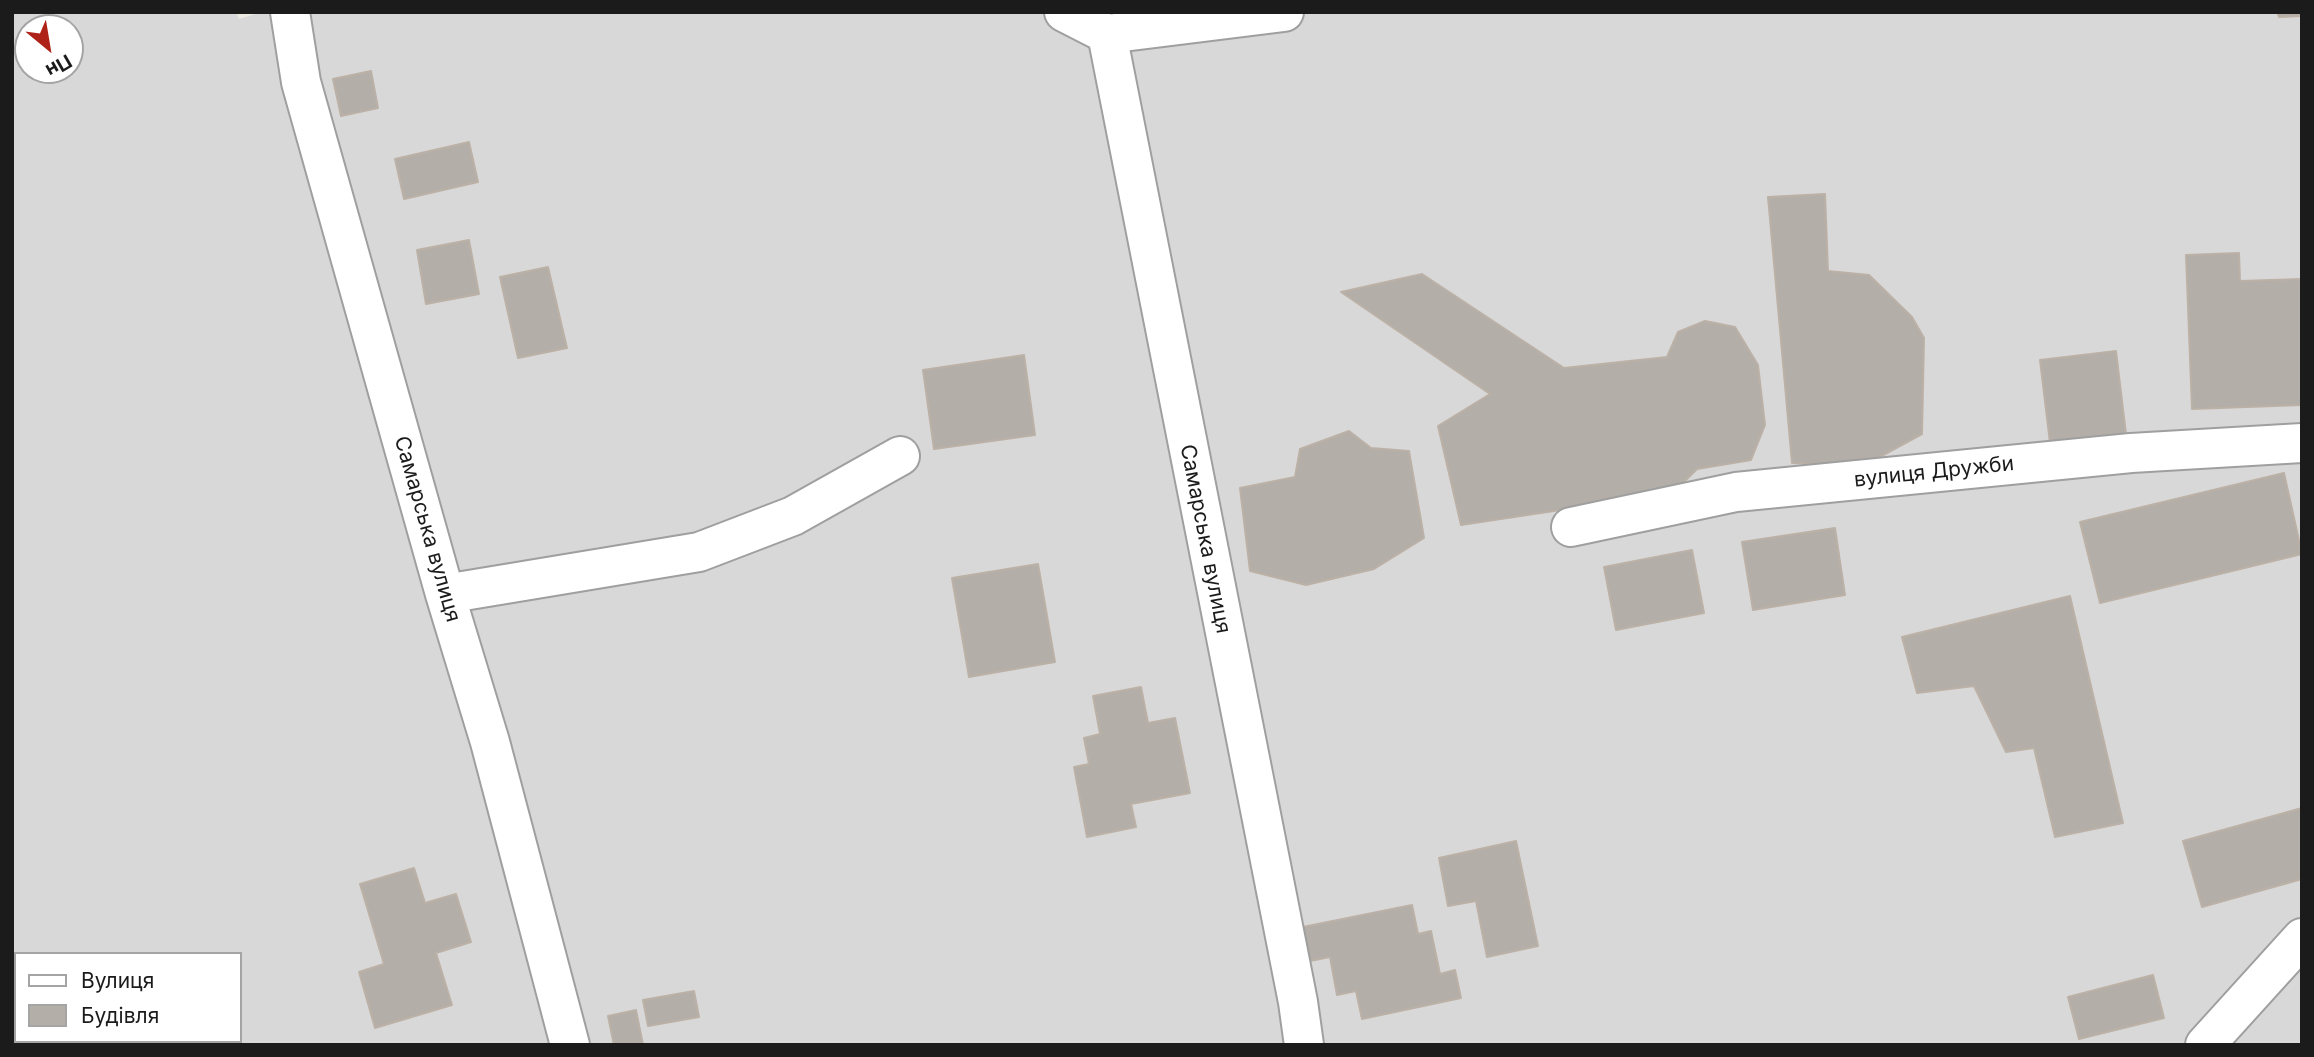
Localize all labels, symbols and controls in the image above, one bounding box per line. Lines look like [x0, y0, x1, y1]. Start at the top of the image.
north arrow [14, 14, 84, 84]
text: Пн [42, 49, 76, 82]
street label: Самарська вулиця [388, 433, 466, 625]
street label: Самарська вулиця [1174, 442, 1236, 636]
street label: вулиця Дружби [1853, 451, 2015, 493]
legend [14, 952, 242, 1043]
text: Вулиця [81, 968, 154, 993]
text: Будівля [81, 1003, 159, 1028]

